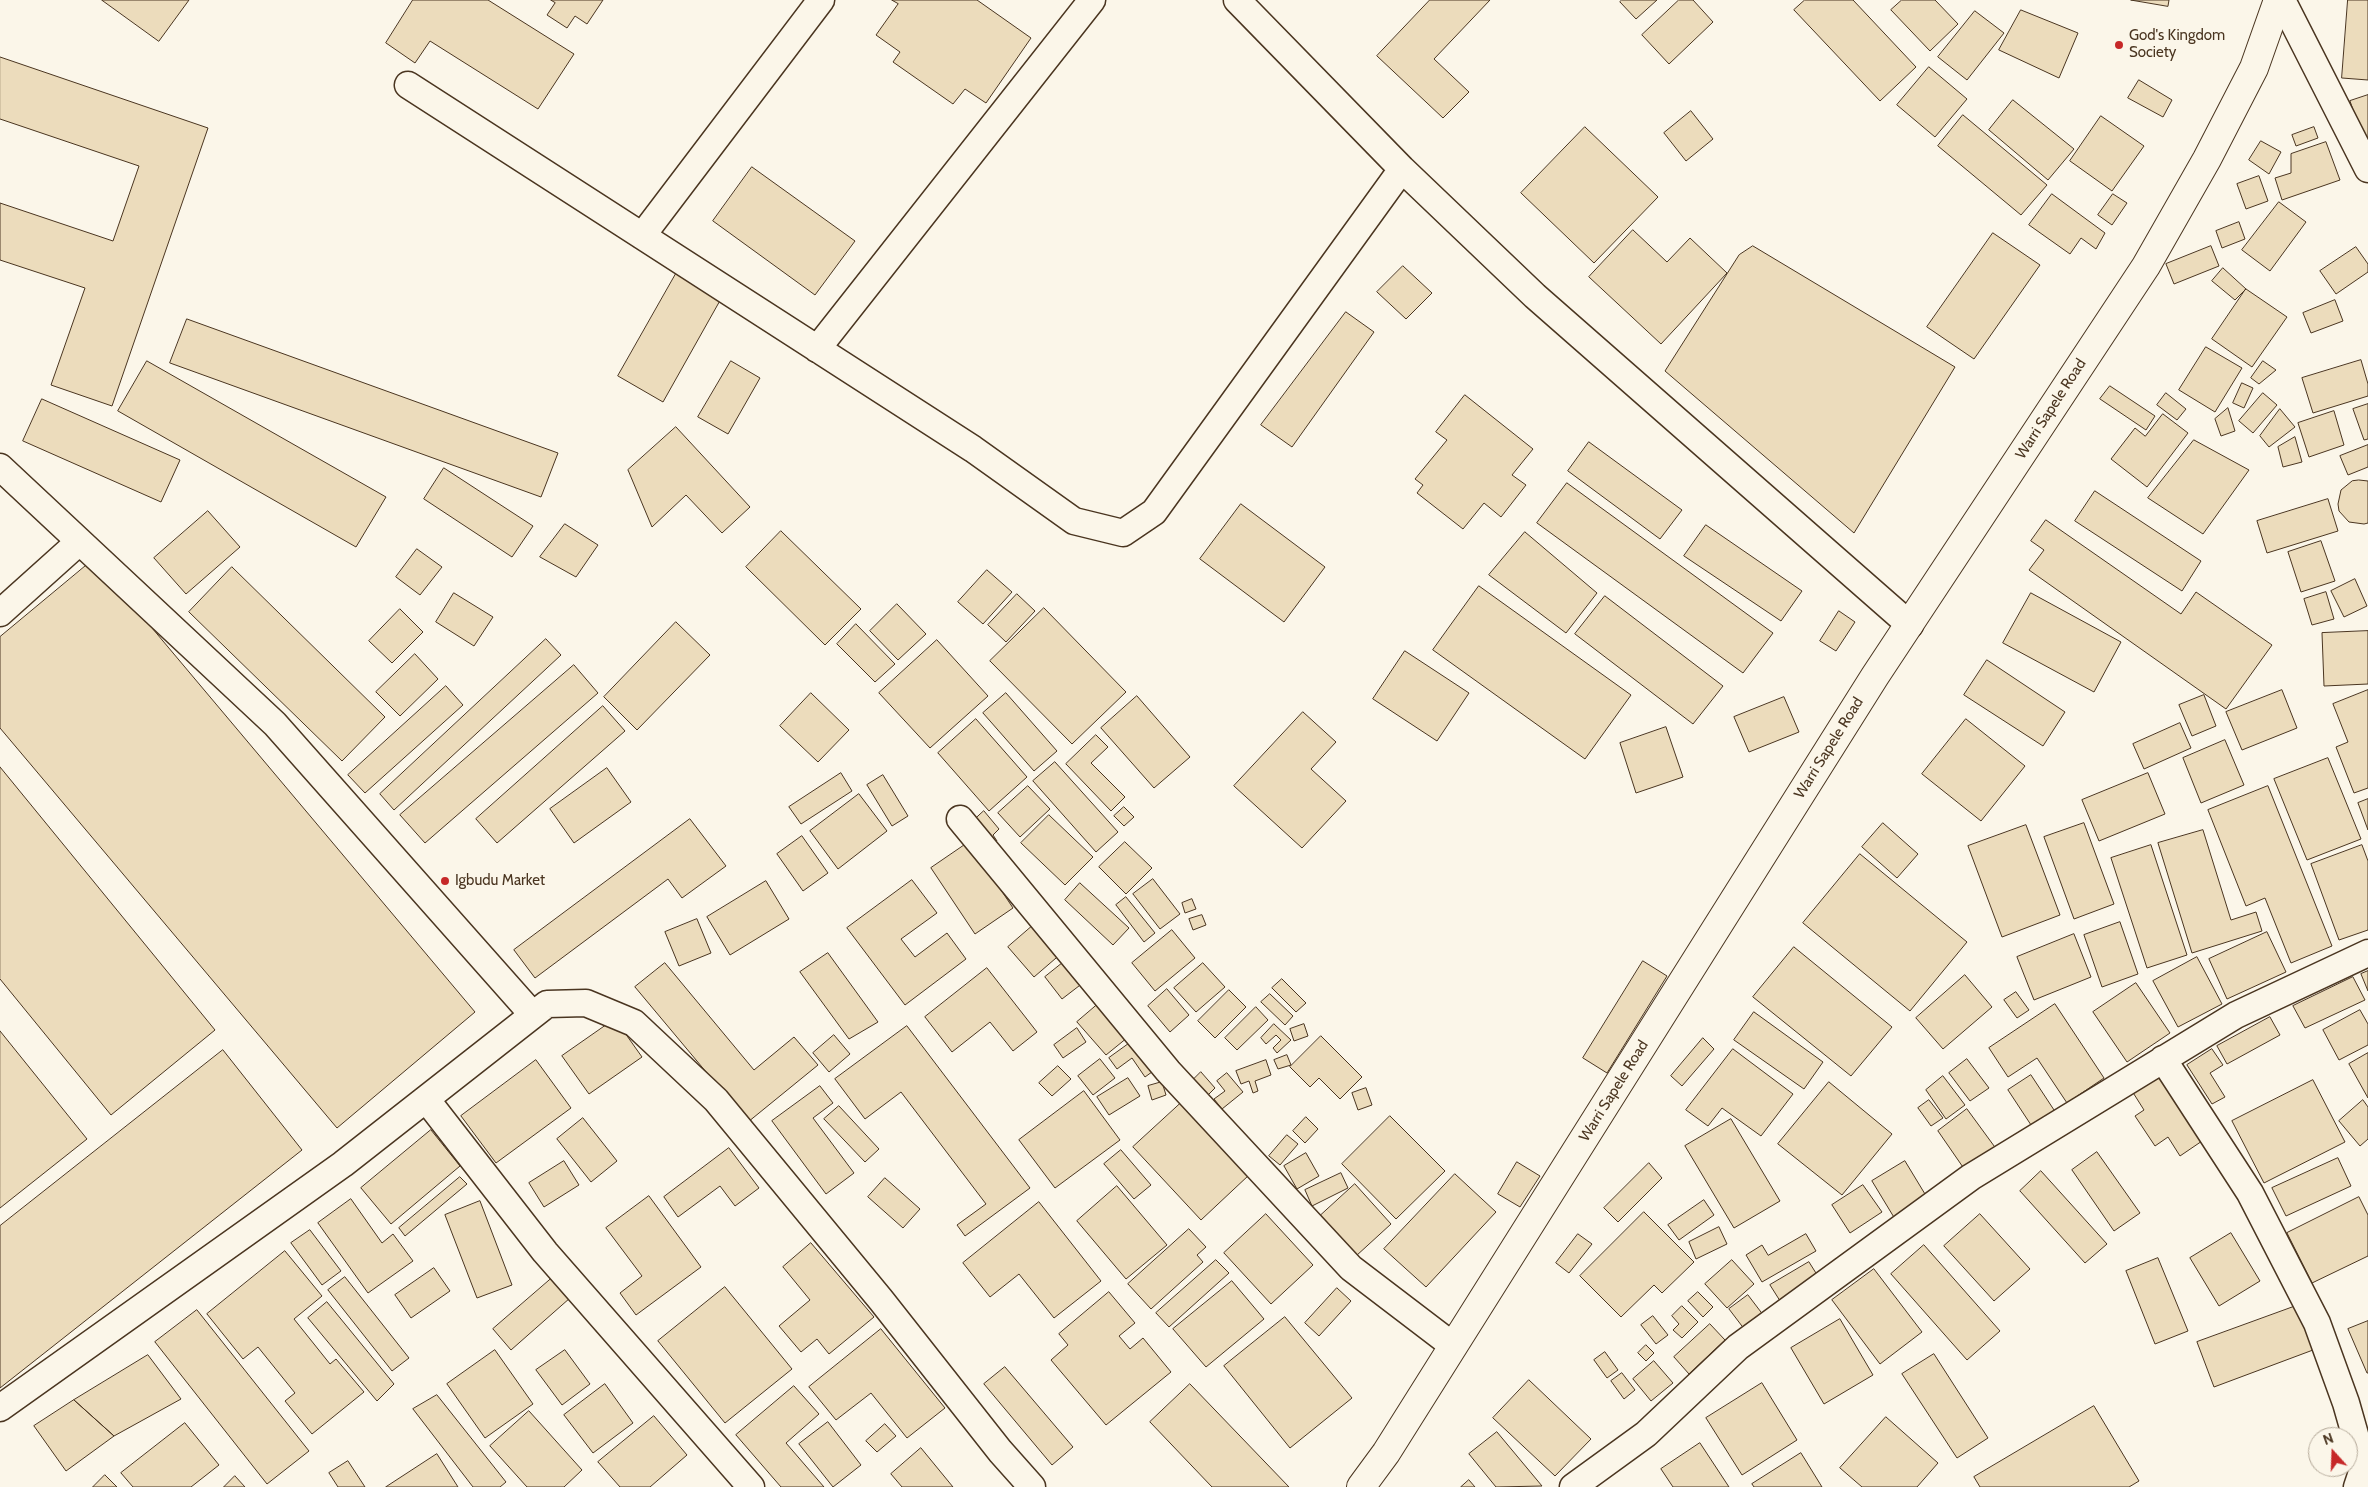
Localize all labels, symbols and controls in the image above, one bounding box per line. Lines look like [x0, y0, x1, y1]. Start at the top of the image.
place label: God's Kingdom Society [2129, 27, 2225, 62]
marker: God's Kingdom Society [2113, 39, 2125, 51]
street label: Warri Sapele Road [2012, 356, 2090, 462]
street label: Warri Sapele Road [1791, 694, 1867, 802]
place label: Igbudu Market [455, 872, 545, 890]
marker: Igbudu Market [439, 875, 451, 887]
street label: Warri Sapele Road [1576, 1037, 1652, 1145]
north arrow [2308, 1427, 2358, 1477]
text: N [2320, 1429, 2336, 1449]

